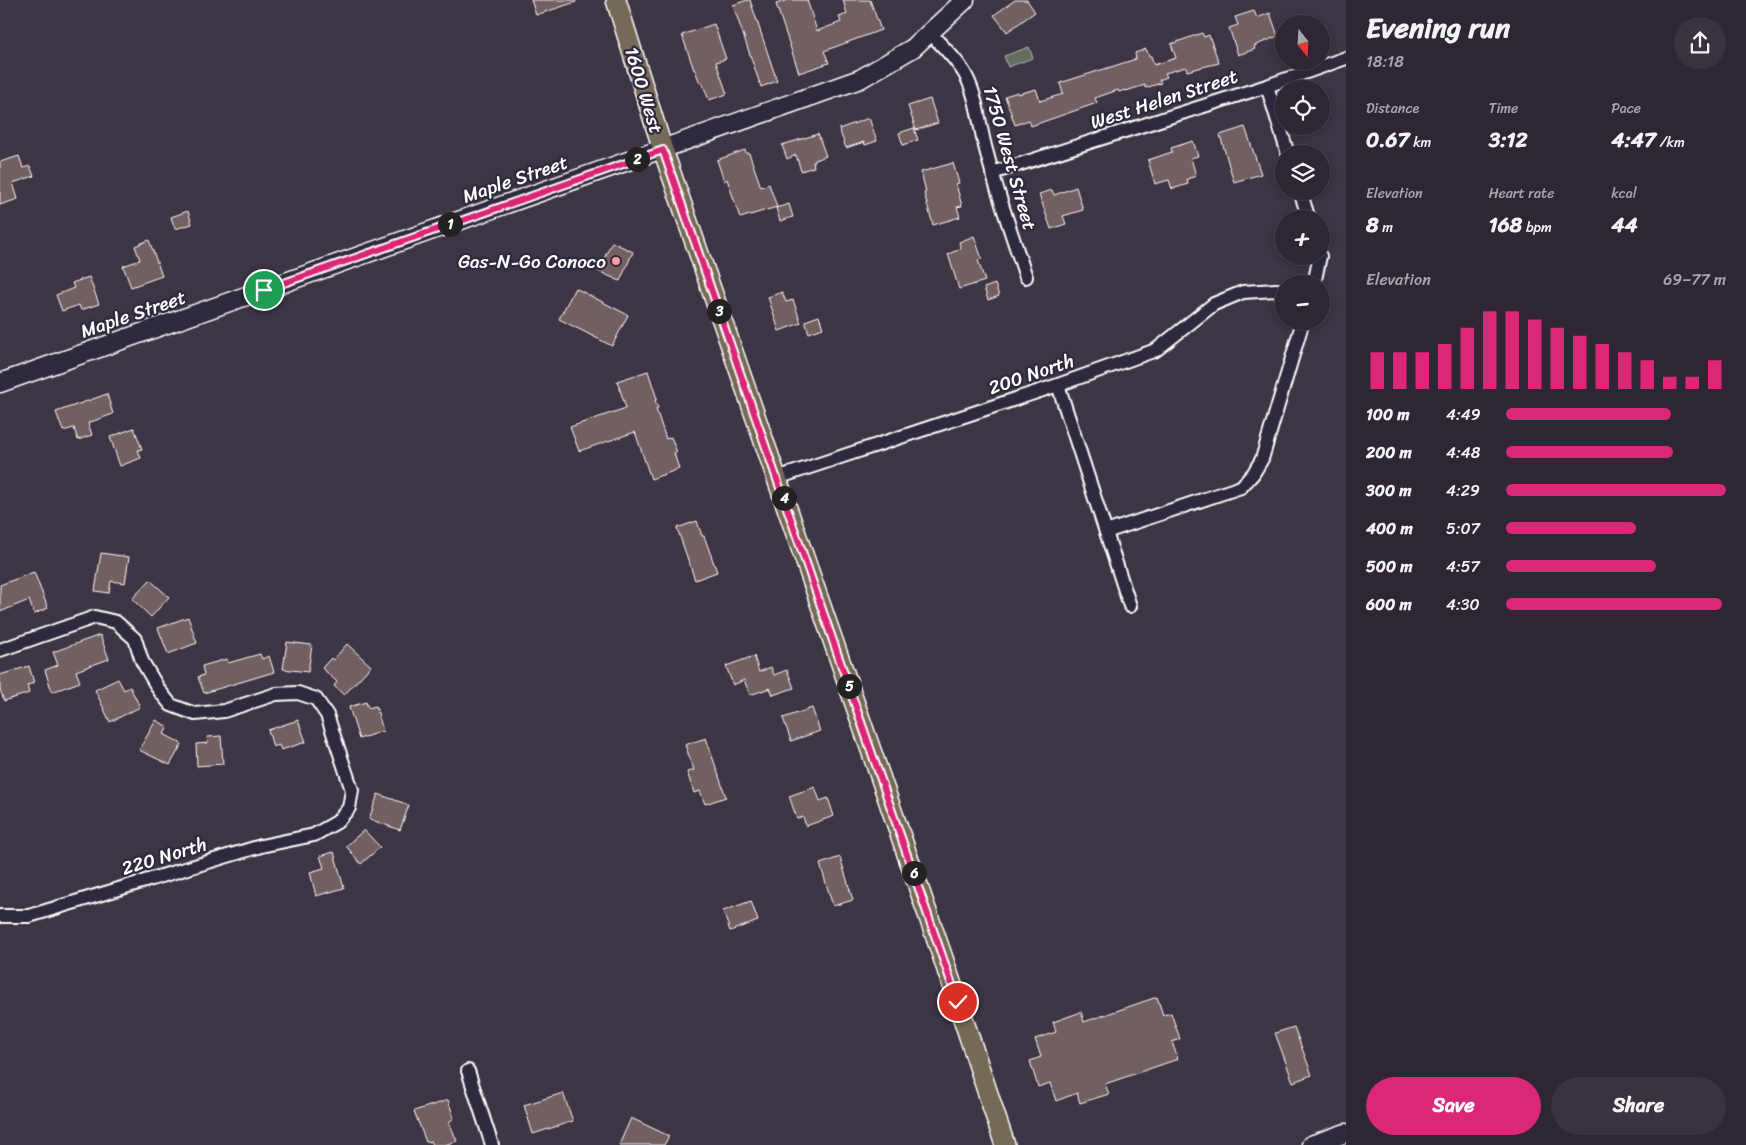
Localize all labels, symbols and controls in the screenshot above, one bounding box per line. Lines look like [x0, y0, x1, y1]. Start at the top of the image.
text: Evening run [1366, 3, 1510, 52]
north arrow [1275, 15, 1330, 70]
map controls [1275, 15, 1330, 330]
button: share [1674, 17, 1726, 69]
street label: 1600 West [615, 42, 673, 138]
text: 18:18 [1366, 47, 1404, 76]
street label: West Helen Street [1086, 60, 1242, 138]
button: locate [1275, 80, 1330, 135]
street label: 1750 West Street [974, 82, 1046, 234]
text: Distance [1366, 96, 1419, 121]
text: Time [1489, 96, 1518, 121]
text: Pace [1611, 96, 1641, 121]
text: 0.67 [1366, 121, 1410, 159]
text: 3:12 [1489, 121, 1528, 159]
text: 4:47 [1611, 121, 1656, 159]
text: km [1410, 130, 1431, 155]
text: /km [1656, 130, 1685, 155]
button: layers [1275, 145, 1330, 200]
street label: Maple Street [458, 146, 572, 212]
pin: 2 [624, 146, 650, 172]
text: 2 [633, 147, 642, 172]
text: Elevation [1366, 181, 1423, 206]
text: Heart rate [1489, 181, 1554, 206]
text: kcal [1611, 181, 1637, 206]
text: 8 [1366, 206, 1379, 244]
text: 168 [1489, 206, 1522, 244]
text: 44 [1611, 206, 1638, 244]
button: + [1275, 210, 1330, 265]
pin: 1 [438, 212, 462, 236]
text: 1 [447, 212, 454, 237]
text: m [1379, 215, 1393, 240]
text: bpm [1522, 215, 1552, 240]
place label: Gas-N-Go Conoco [458, 245, 606, 278]
marker: Gas-N-Go Conoco [610, 255, 622, 267]
text: Elevation [1366, 265, 1431, 294]
text: 69–77 m [1663, 265, 1726, 294]
pin [243, 269, 285, 311]
button: − [1275, 275, 1330, 330]
icon: arrive [250, 276, 278, 304]
street label: Maple Street [76, 281, 190, 347]
pin: 3 [706, 298, 732, 324]
text: 3 [716, 299, 723, 324]
street label: 200 North [984, 344, 1078, 404]
text: 100 m [1366, 400, 1410, 429]
text: 4:49 [1446, 400, 1481, 429]
text: 200 m [1366, 438, 1412, 467]
text: 4:48 [1446, 438, 1480, 467]
text: 300 m [1366, 476, 1411, 505]
text: 4:29 [1446, 476, 1480, 505]
pin: 4 [772, 486, 796, 510]
text: 4 [780, 486, 789, 511]
text: 400 m [1366, 514, 1413, 543]
text: 5:07 [1446, 514, 1480, 543]
text: 500 m [1366, 552, 1412, 581]
text: 4:57 [1446, 552, 1480, 581]
text: 600 m [1366, 590, 1412, 619]
text: 4:30 [1446, 590, 1480, 619]
pin: 5 [836, 674, 862, 698]
text: 5 [845, 674, 854, 699]
street label: 220 North [117, 827, 211, 885]
pin: 6 [902, 860, 926, 886]
text: 6 [911, 861, 918, 886]
pin [937, 981, 979, 1023]
icon: check [944, 988, 972, 1016]
button: Save [1366, 1077, 1541, 1135]
button: Share [1551, 1077, 1726, 1135]

